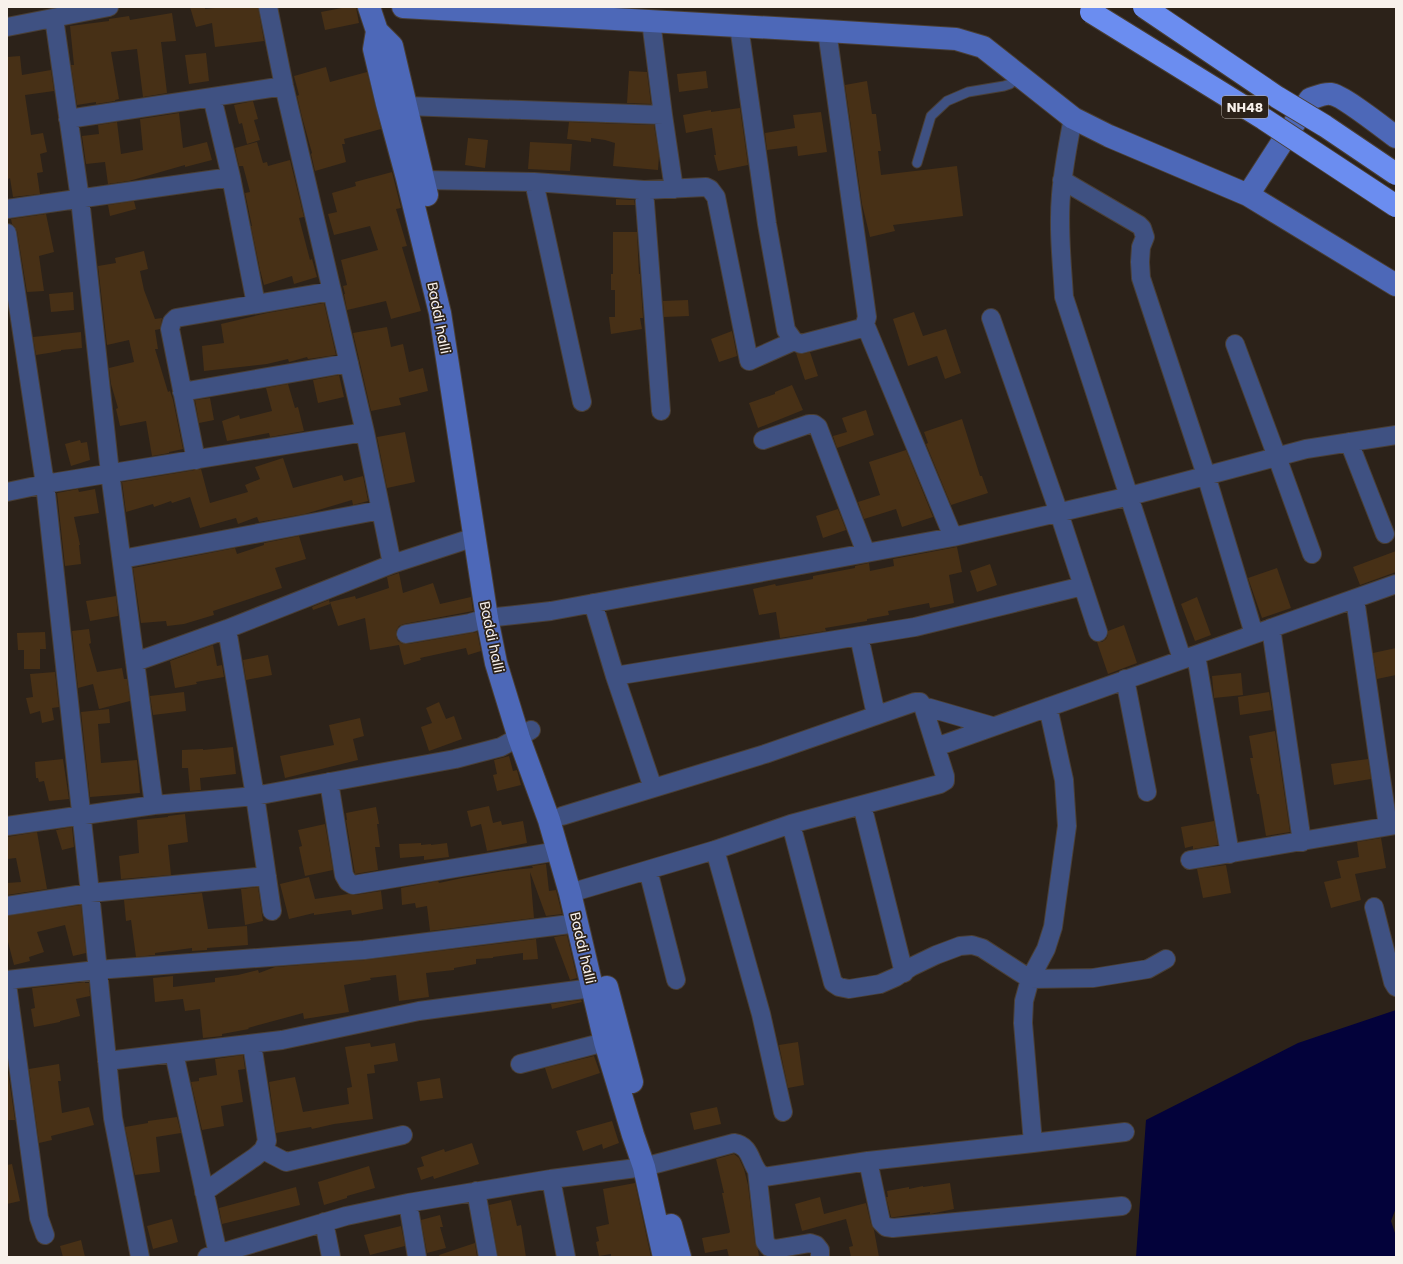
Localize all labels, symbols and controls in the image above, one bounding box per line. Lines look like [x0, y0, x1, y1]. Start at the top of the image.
road number: NH48 [1222, 96, 1268, 118]
street label: Baddi halli [422, 280, 456, 356]
street label: Baddi halli [475, 599, 509, 675]
street label: Baddi halli [565, 910, 601, 986]

